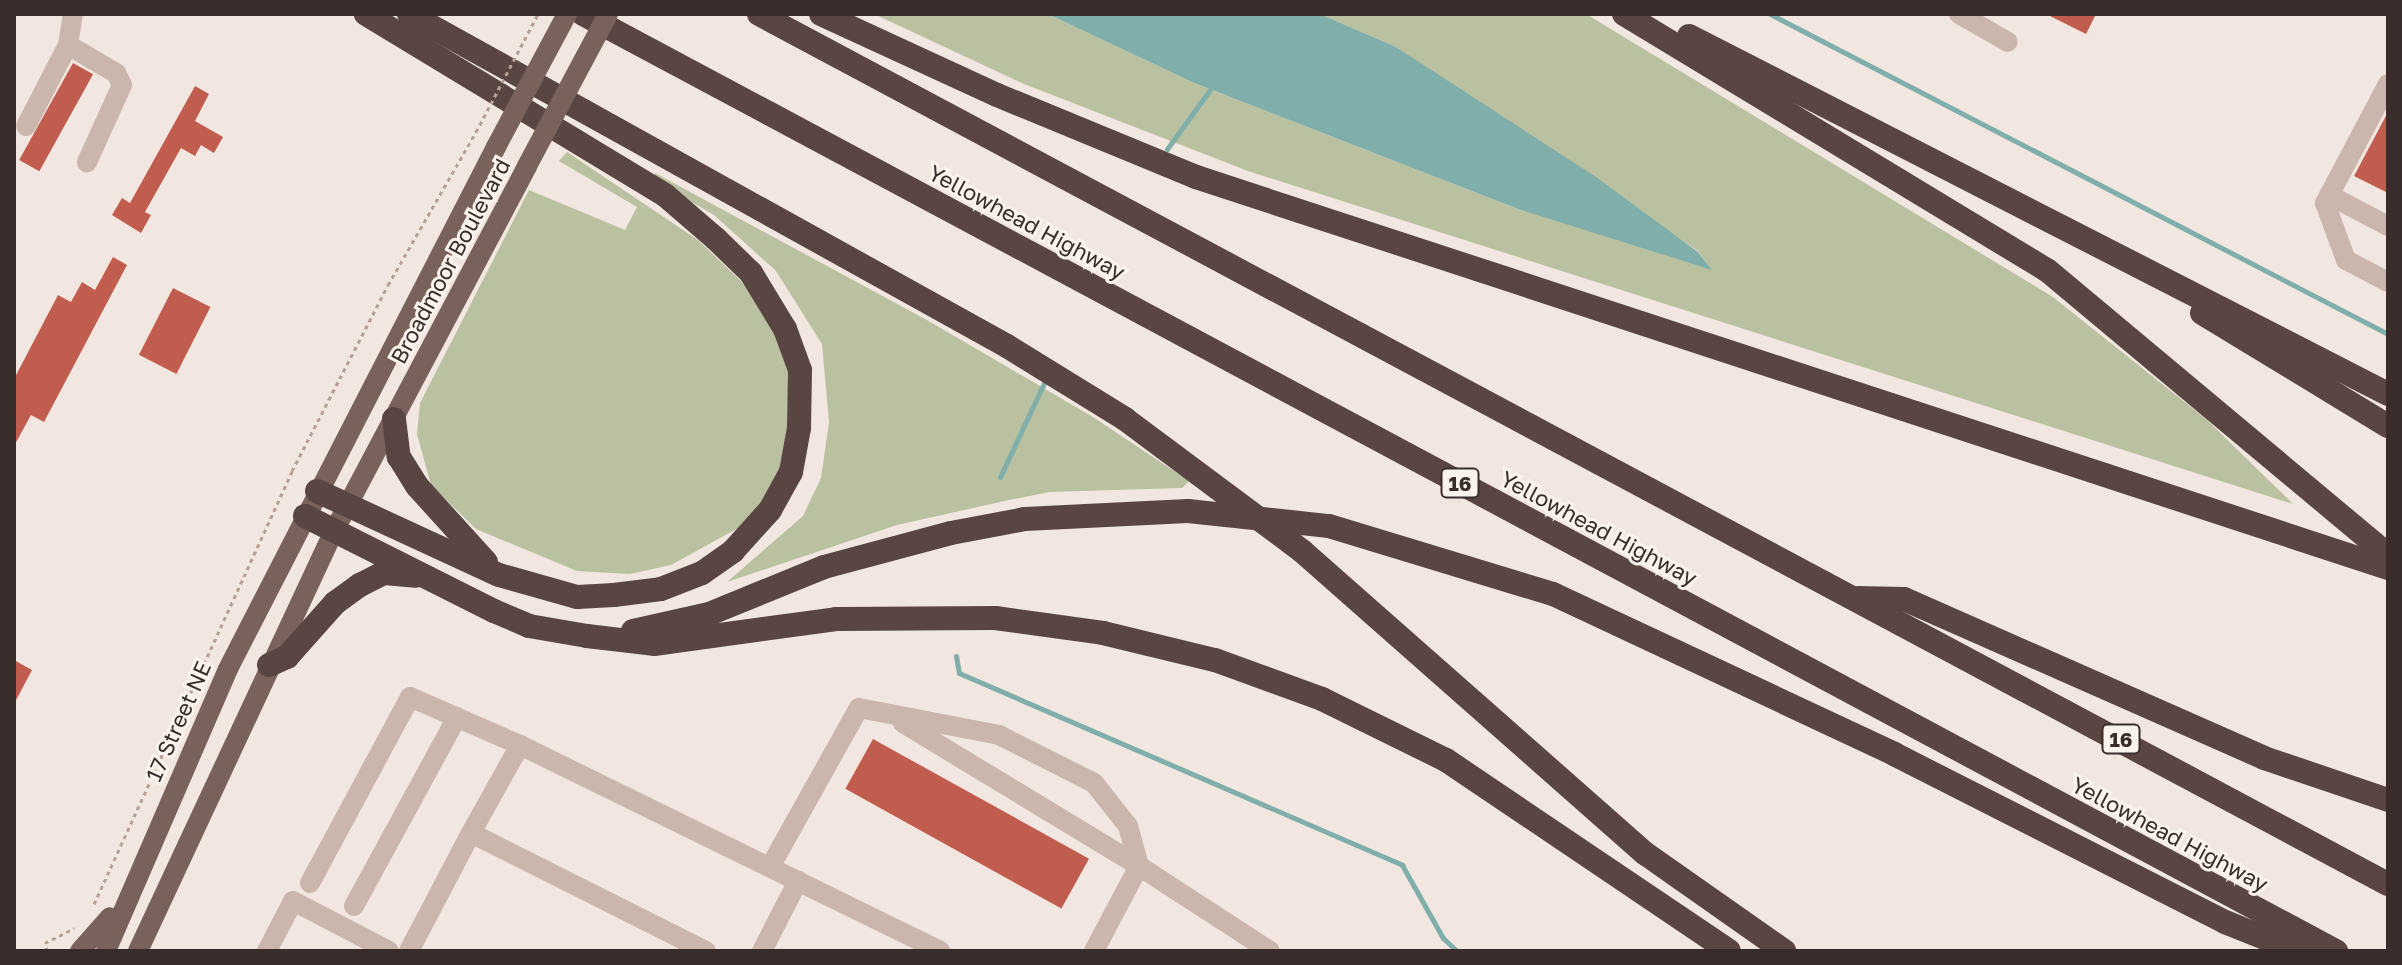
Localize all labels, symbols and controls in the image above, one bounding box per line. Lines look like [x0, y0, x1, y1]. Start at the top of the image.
street label: Broadmoor Boulevard [385, 154, 515, 368]
street label: Yellowhead Highway [924, 159, 1130, 285]
street label: Yellowhead Highway [1496, 465, 1702, 591]
road number: 16 [1440, 467, 1480, 499]
street label: 17 Street NE [140, 657, 216, 785]
road number: 16 [2101, 723, 2141, 755]
street label: Yellowhead Highway [2067, 771, 2273, 897]

